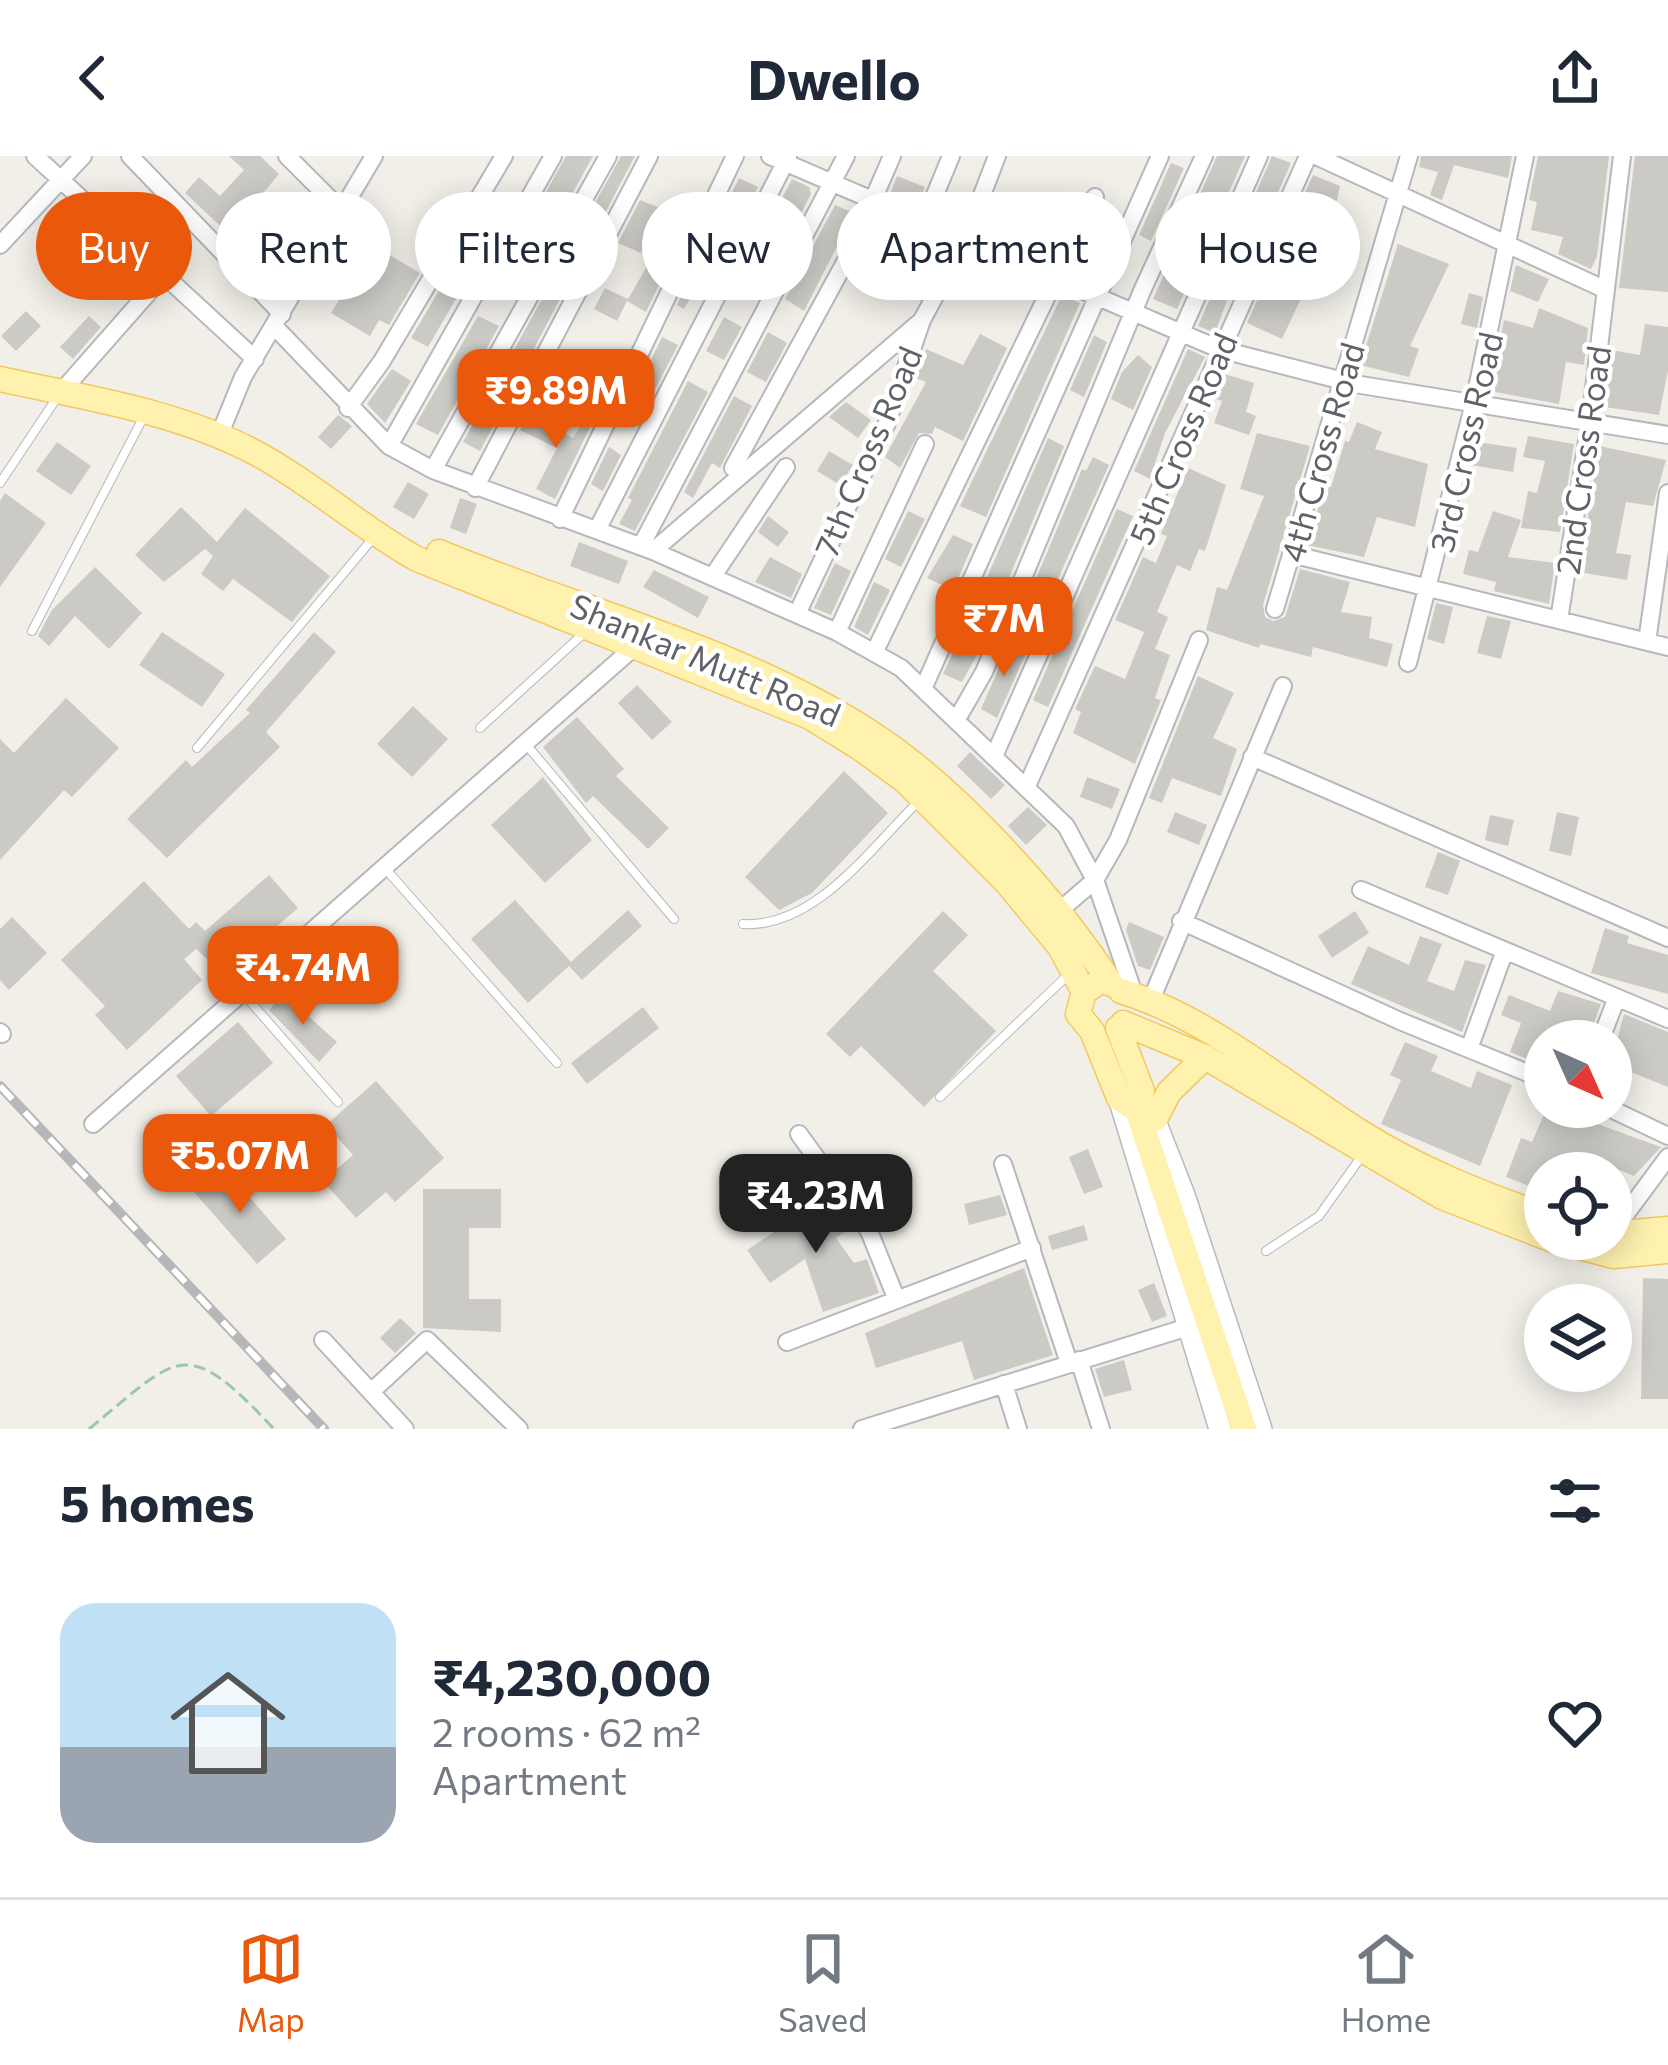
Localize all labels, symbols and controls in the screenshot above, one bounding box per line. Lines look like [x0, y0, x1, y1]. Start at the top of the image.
icon: back [60, 45, 126, 111]
text: Dwello [747, 45, 921, 111]
icon: share [1542, 45, 1608, 111]
chip: Buy [36, 192, 192, 300]
chip: Rent [216, 192, 391, 300]
chip: Filters [415, 192, 618, 300]
chip: New [642, 192, 813, 300]
chip: Apartment [837, 192, 1131, 300]
chip: House [1155, 192, 1360, 300]
street label: 5th Cross Road [1119, 326, 1245, 550]
street label: 3rd Cross Road [1420, 328, 1510, 556]
street label: 4th Cross Road [1270, 337, 1372, 567]
street label: 7th Cross Road [804, 340, 930, 562]
street label: 2nd Cross Road [1546, 343, 1618, 577]
pin: ₹9.89M [458, 349, 654, 451]
text: ₹9.89M [484, 364, 628, 412]
pin: ₹7M [946, 577, 1062, 679]
street label: Shankar Mutt Road [565, 584, 847, 734]
text: ₹7M [962, 592, 1046, 640]
pin: ₹4.74M [205, 926, 401, 1028]
text: ₹4.74M [234, 941, 372, 989]
north arrow [1524, 1020, 1632, 1128]
map controls [1524, 1020, 1632, 1392]
pin: ₹5.07M [142, 1114, 338, 1216]
text: ₹5.07M [170, 1129, 310, 1177]
button: locate [1524, 1152, 1632, 1260]
pin: ₹4.23M [718, 1154, 914, 1256]
text: ₹4.23M [746, 1169, 886, 1217]
button: layers [1524, 1284, 1632, 1392]
icon: filters [1542, 1468, 1608, 1534]
text: 5 homes [60, 1470, 255, 1533]
text: ₹4,230,000 [432, 1644, 711, 1707]
icon: home [156, 1651, 300, 1795]
icon: heart [1542, 1690, 1608, 1756]
text: 2 rooms · 62 m² [432, 1707, 701, 1755]
text: Apartment [432, 1755, 627, 1803]
tab: Map [237, 1926, 305, 2039]
tab: Saved [778, 1926, 867, 2039]
tab: Home [1341, 1926, 1431, 2039]

